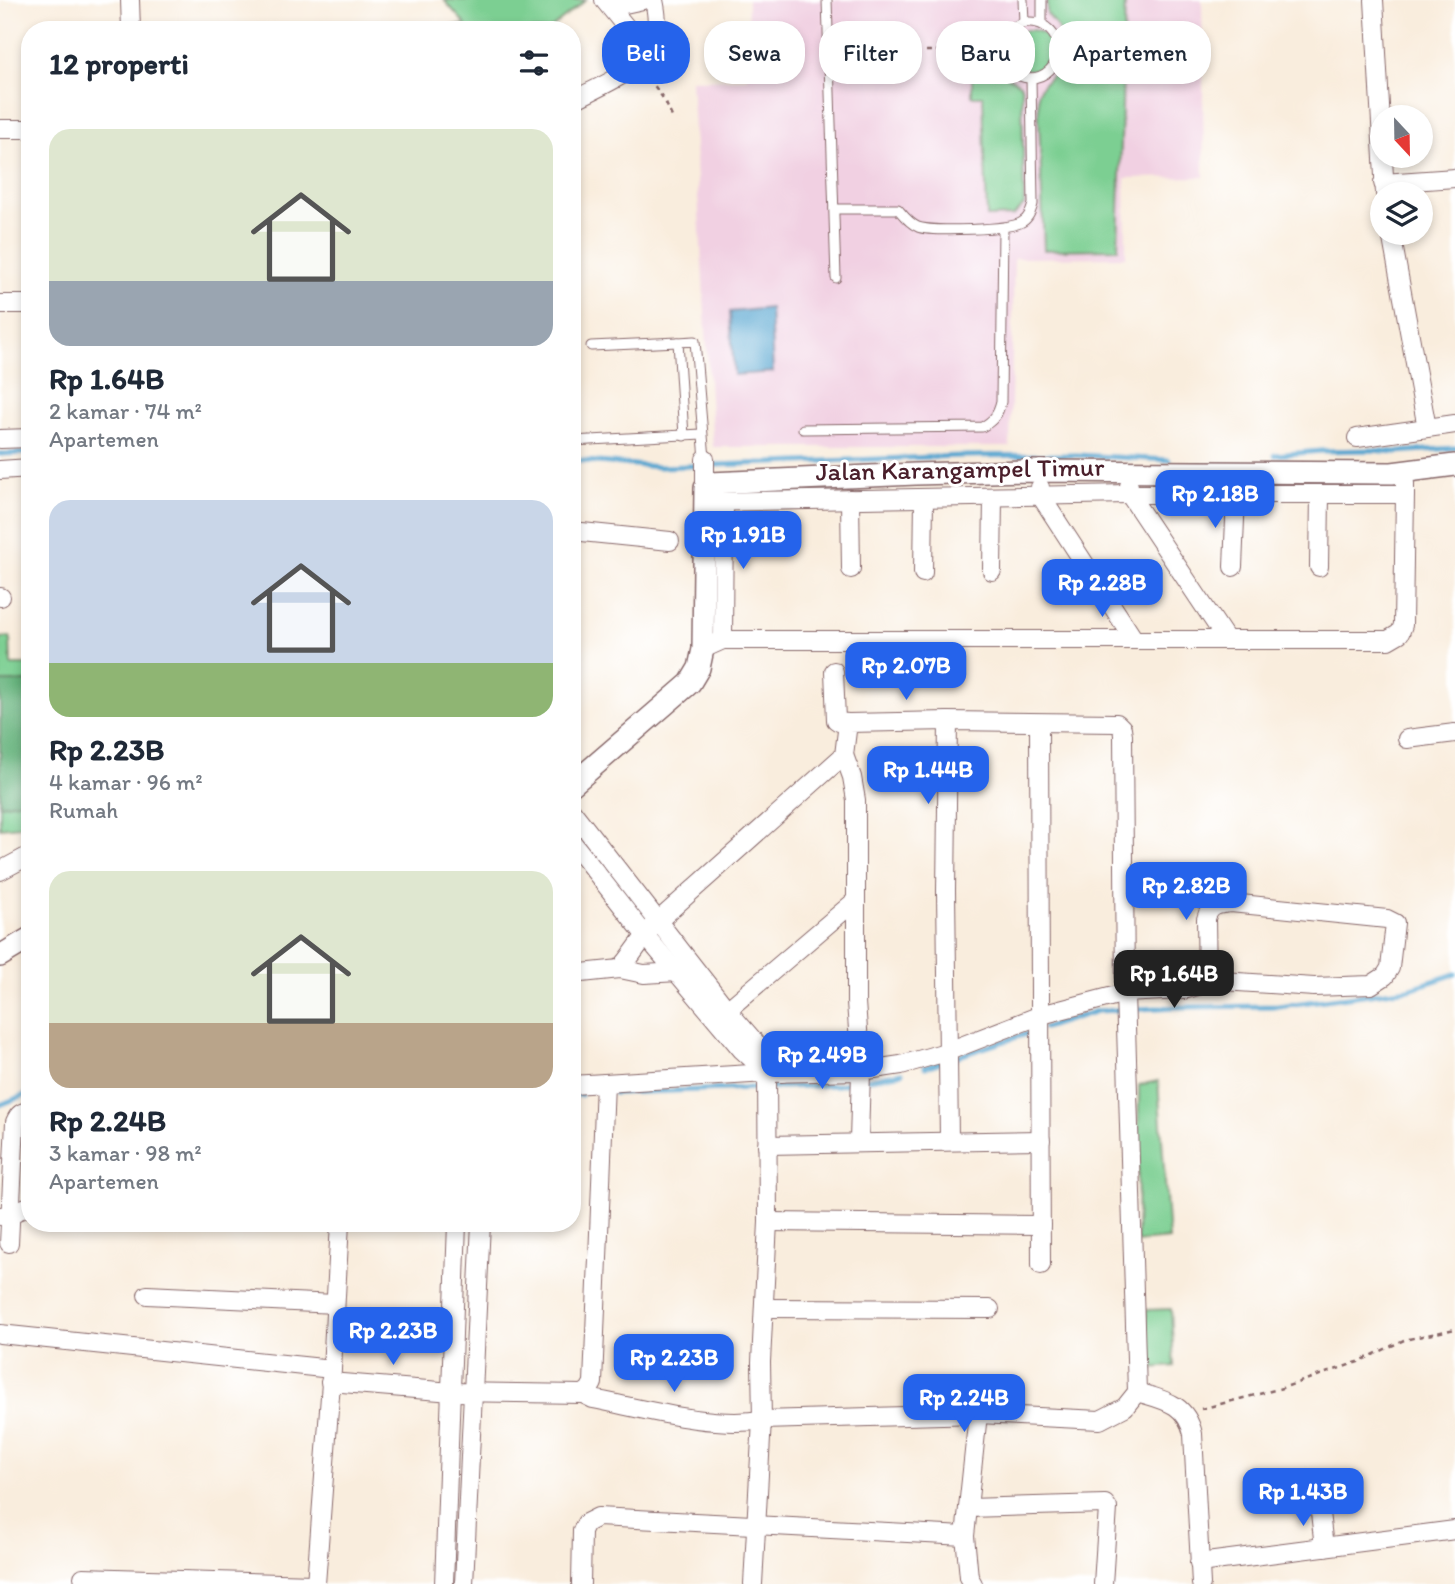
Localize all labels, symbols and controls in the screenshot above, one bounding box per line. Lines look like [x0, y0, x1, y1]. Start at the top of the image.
chip: Beli [602, 21, 690, 84]
chip: Sewa [704, 21, 805, 84]
chip: Filter [819, 21, 922, 84]
chip: Baru [936, 21, 1035, 84]
chip: Apartemen [1049, 21, 1211, 84]
icon: filters [515, 44, 553, 82]
text: 12 properti [49, 45, 189, 82]
north arrow [1370, 105, 1433, 168]
map controls [1370, 105, 1433, 245]
icon: home [238, 174, 364, 300]
button: layers [1370, 182, 1433, 245]
text: Rp 1.64B [49, 360, 164, 397]
text: 2 kamar · 74 m² [49, 397, 202, 425]
text: Apartemen [49, 425, 159, 453]
street label: Jalan Karangampel Timur [815, 450, 1105, 488]
pin: Rp 2.18B [1143, 470, 1287, 530]
text: Rp 2.18B [1171, 479, 1259, 507]
pin: Rp 1.91B [671, 512, 815, 571]
text: Rp 1.91B [700, 520, 786, 548]
icon: home [238, 545, 364, 671]
pin: Rp 2.28B [1030, 560, 1174, 619]
text: Rp 2.28B [1058, 568, 1146, 596]
pin: Rp 2.07B [834, 642, 978, 702]
text: Rp 2.07B [861, 651, 951, 679]
text: Rp 2.23B [49, 731, 164, 768]
pin: Rp 1.44B [856, 746, 1000, 806]
text: Rp 1.44B [883, 755, 973, 783]
text: 4 kamar · 96 m² [49, 768, 203, 796]
text: Rumah [49, 796, 118, 824]
pin: Rp 2.82B [1114, 862, 1258, 922]
text: Rp 2.82B [1142, 871, 1230, 899]
icon: home [238, 916, 364, 1042]
pin: Rp 1.64B [1102, 950, 1246, 1010]
text: Rp 1.64B [1130, 959, 1218, 987]
pin: Rp 2.49B [750, 1032, 894, 1091]
text: Rp 2.49B [777, 1040, 867, 1068]
text: Rp 2.24B [49, 1102, 166, 1139]
text: 3 kamar · 98 m² [49, 1139, 202, 1167]
text: Apartemen [49, 1167, 159, 1195]
pin: Rp 2.23B [321, 1308, 465, 1367]
text: Rp 2.23B [349, 1316, 437, 1344]
pin: Rp 2.23B [602, 1334, 746, 1394]
text: Rp 2.23B [630, 1343, 718, 1371]
pin: Rp 2.24B [892, 1374, 1036, 1434]
text: Rp 2.24B [919, 1383, 1009, 1411]
pin: Rp 1.43B [1231, 1468, 1375, 1528]
text: Rp 1.43B [1259, 1477, 1347, 1505]

